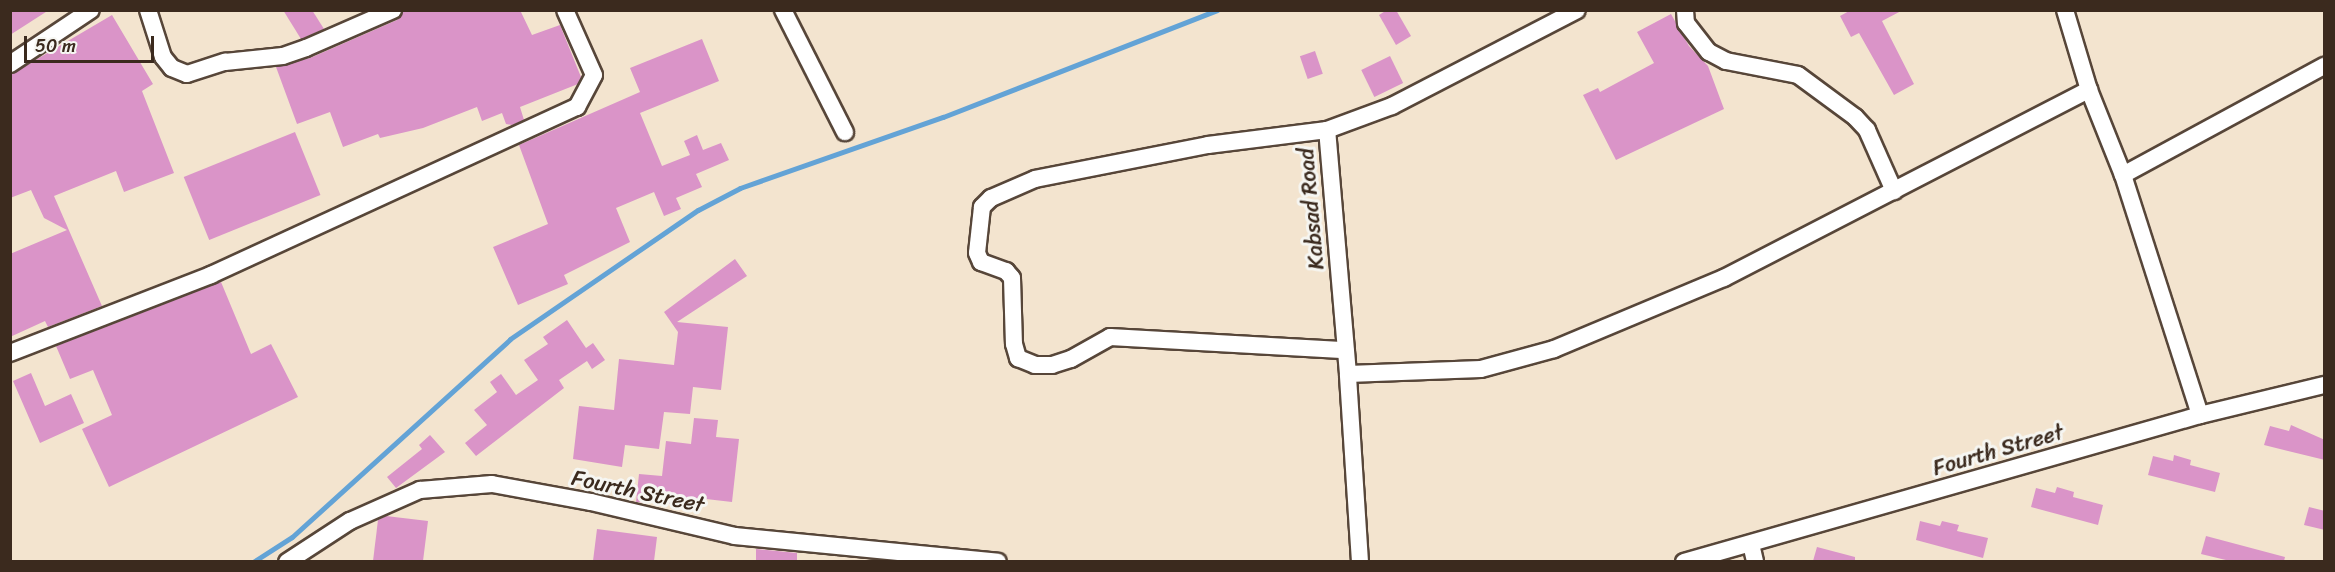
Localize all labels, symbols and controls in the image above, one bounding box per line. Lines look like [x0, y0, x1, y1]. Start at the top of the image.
scale bar [27, 24, 158, 62]
text: 50 m [35, 30, 76, 62]
street label: Kabsad Road [1293, 147, 1329, 271]
street label: Fourth Street [1930, 419, 2066, 481]
street label: Fourth Street [569, 464, 707, 518]

